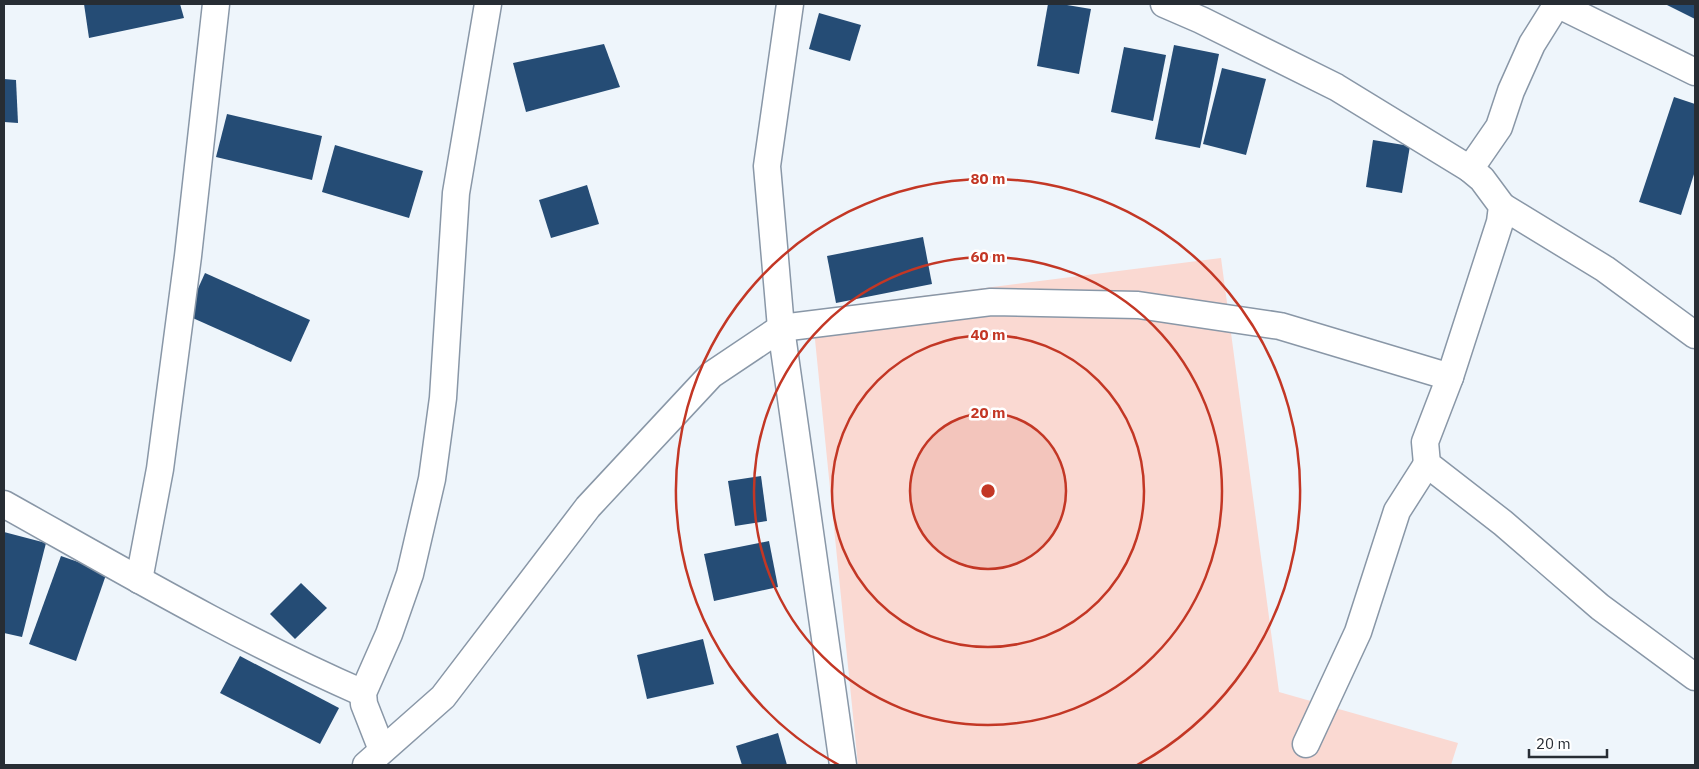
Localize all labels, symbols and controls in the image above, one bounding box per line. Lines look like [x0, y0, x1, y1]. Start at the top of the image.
text: 80 m [971, 169, 1005, 188]
text: 60 m [971, 247, 1005, 266]
text: 40 m [971, 325, 1005, 344]
text: 20 m [971, 403, 1005, 422]
centre of rings [979, 482, 997, 500]
scale bar [1529, 726, 1606, 758]
text: 20 m [1536, 734, 1571, 753]

